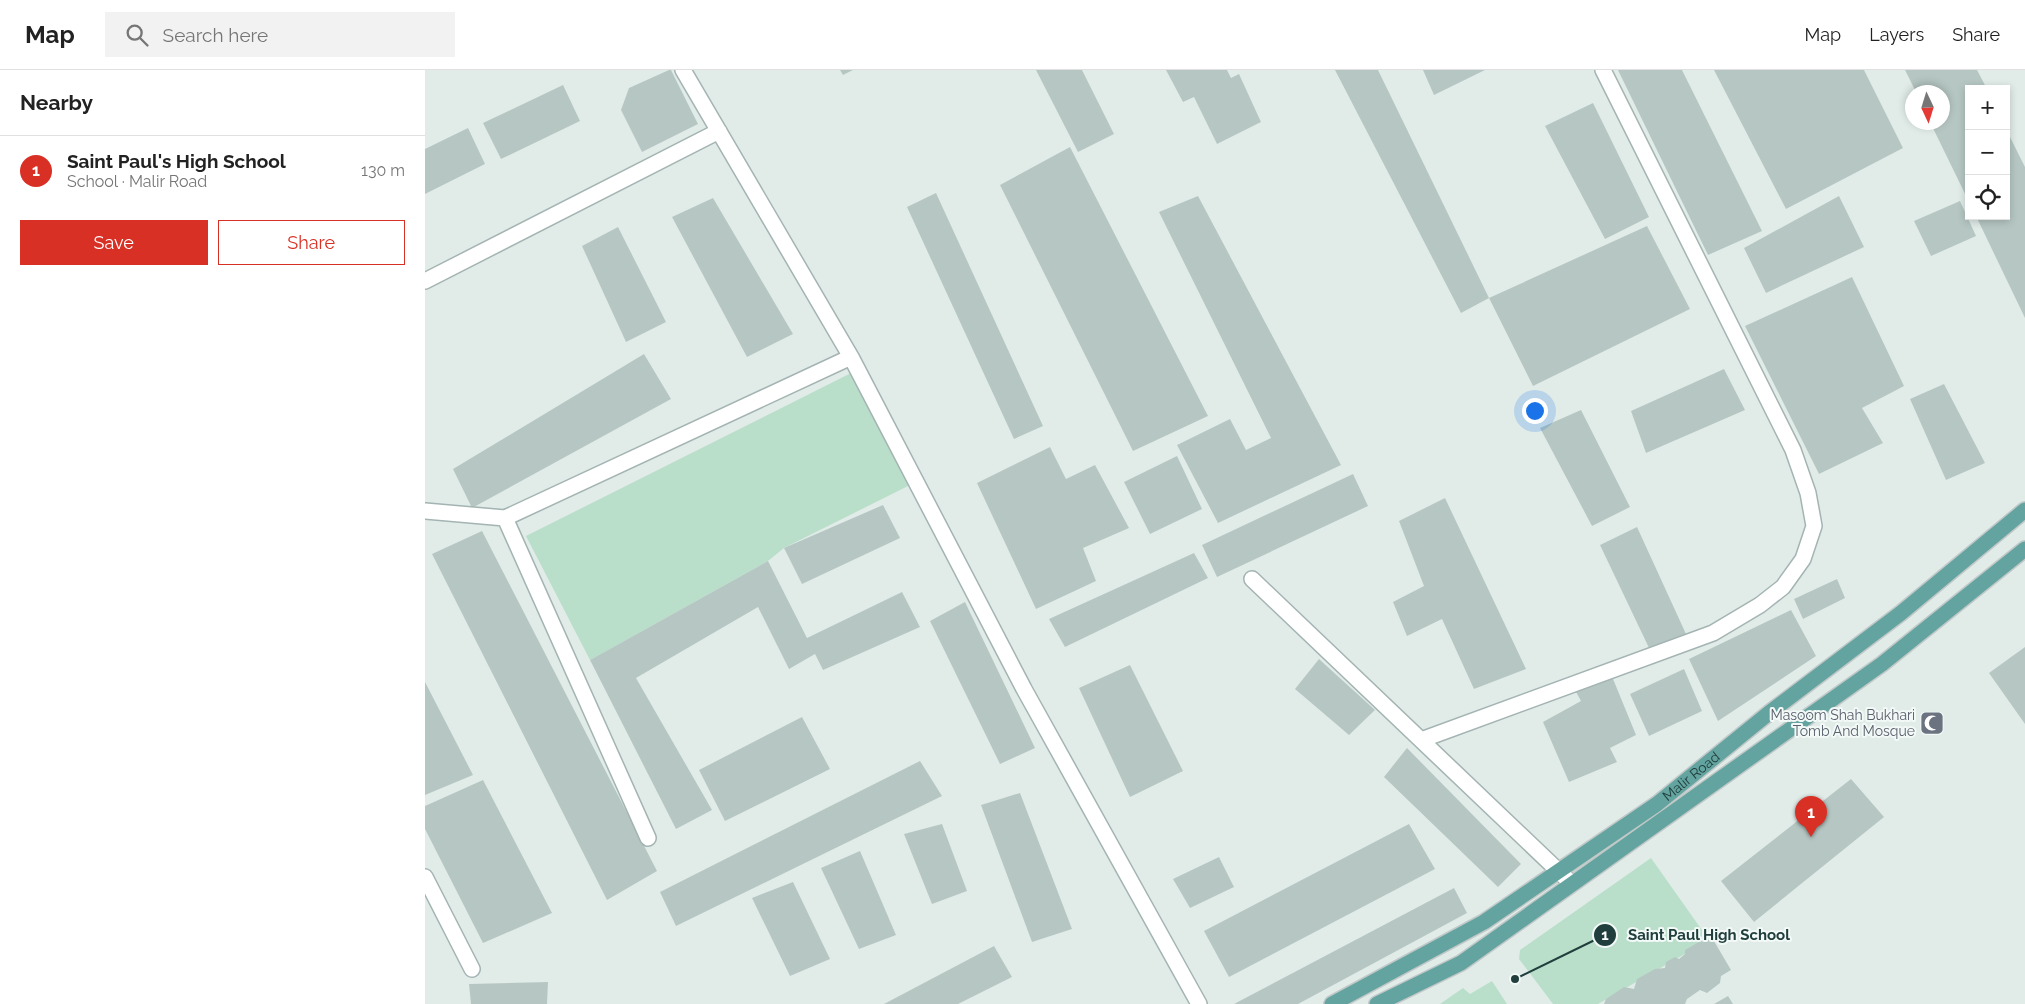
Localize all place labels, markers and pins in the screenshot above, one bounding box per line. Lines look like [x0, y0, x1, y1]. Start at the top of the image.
place label: Masoom Shah Bukhari Tomb And Mosque [1770, 707, 1915, 739]
mosque icon: Masoom Shah Bukhari Tomb And Mosque [1919, 710, 1945, 736]
pin: 1 [1795, 796, 1827, 837]
callout: Saint Paul High School [1592, 920, 1800, 950]

